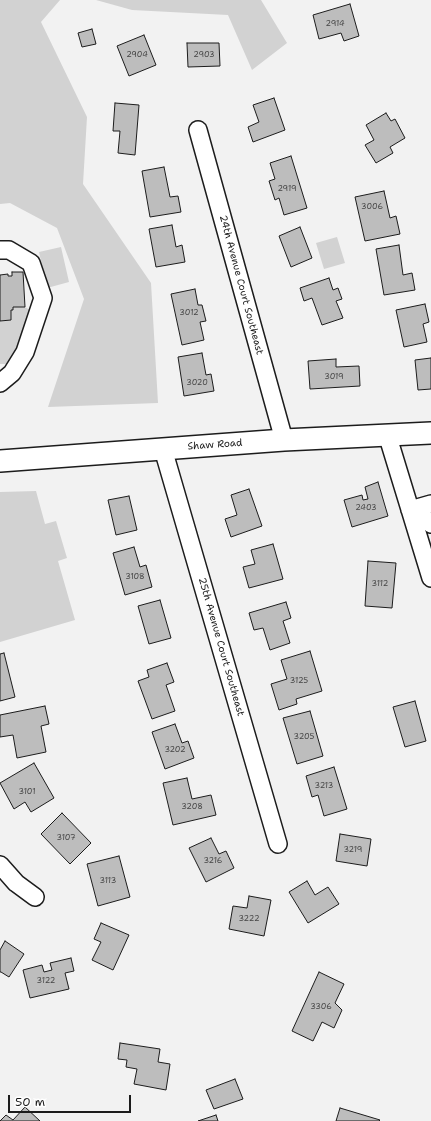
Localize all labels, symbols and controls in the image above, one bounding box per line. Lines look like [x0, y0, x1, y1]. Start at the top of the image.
house number: 2914 [325, 19, 345, 29]
house number: 2904 [126, 50, 148, 60]
house number: 2903 [193, 50, 215, 60]
house number: 2919 [277, 184, 297, 194]
house number: 3006 [361, 202, 383, 212]
street label: 24th Avenue Court Southeast [217, 214, 265, 356]
house number: 3012 [179, 308, 199, 318]
house number: 3019 [324, 372, 344, 382]
house number: 3020 [186, 378, 208, 388]
street label: Shaw Road [187, 437, 243, 453]
house number: 2403 [355, 503, 377, 513]
house number: 3108 [125, 572, 145, 582]
street label: 25th Avenue Court Southeast [195, 576, 247, 718]
house number: 3112 [372, 579, 388, 589]
house number: 3125 [290, 676, 308, 686]
house number: 3205 [294, 732, 314, 742]
house number: 3202 [164, 745, 186, 755]
house number: 3213 [315, 781, 333, 791]
house number: 3101 [19, 787, 35, 797]
house number: 3208 [181, 802, 203, 812]
house number: 3107 [56, 833, 76, 843]
house number: 3219 [344, 845, 362, 855]
house number: 3216 [204, 856, 222, 866]
house number: 3113 [100, 876, 116, 886]
house number: 3222 [238, 914, 260, 924]
house number: 3122 [37, 976, 55, 986]
house number: 3306 [310, 1002, 332, 1012]
scale bar [10, 1087, 133, 1113]
text: 50 m [15, 1094, 45, 1110]

